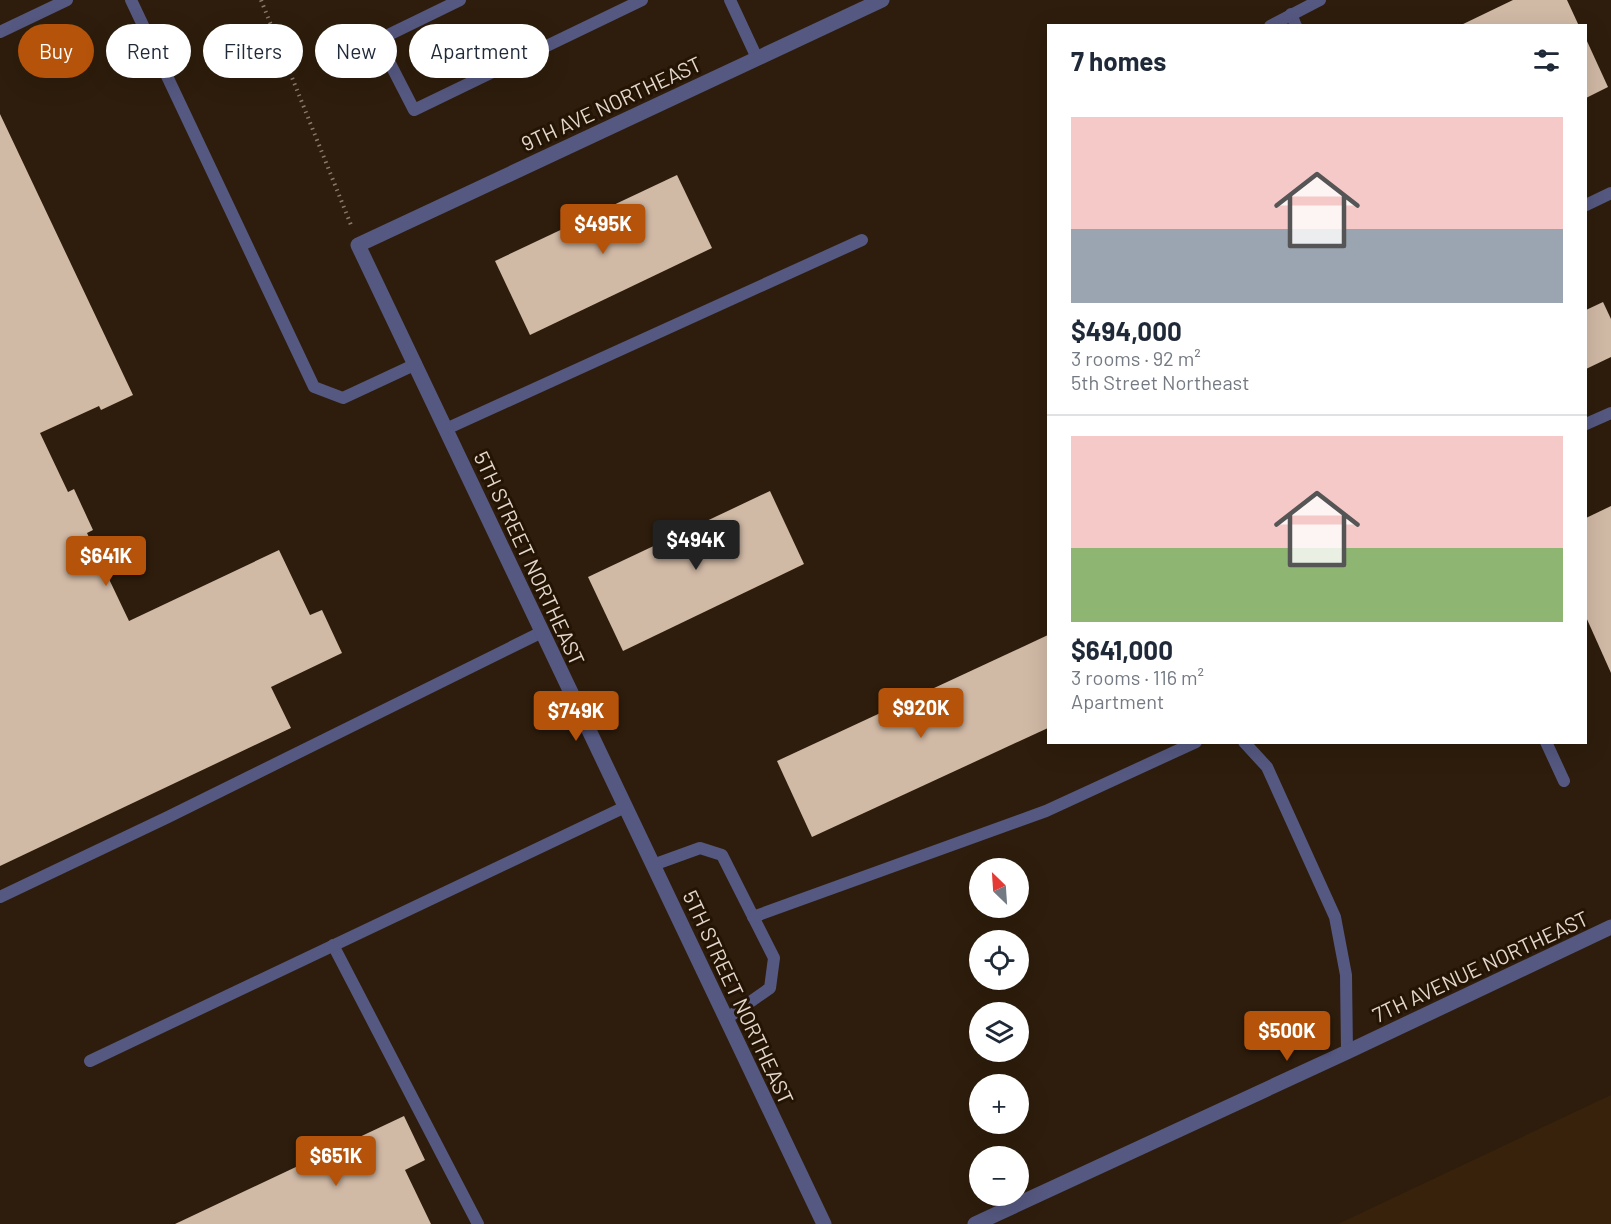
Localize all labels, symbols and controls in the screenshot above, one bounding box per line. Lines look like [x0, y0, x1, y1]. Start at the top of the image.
chip: Buy [18, 24, 94, 78]
chip: Rent [106, 24, 191, 78]
chip: Filters [203, 24, 303, 78]
chip: New [315, 24, 397, 78]
chip: Apartment [409, 24, 549, 78]
icon: filters [1530, 44, 1563, 77]
text: 7 homes [1071, 45, 1166, 76]
street label: 9TH AVE NORTHEAST [517, 50, 705, 156]
icon: home [1263, 156, 1371, 264]
pin: $495K [561, 204, 645, 255]
text: $495K [574, 211, 632, 235]
text: $494,000 [1071, 315, 1182, 346]
text: 3 rooms · 92 m² [1071, 346, 1201, 370]
text: 5th Street Northeast [1071, 370, 1250, 394]
street label: 5TH STREET NORTHEAST [469, 447, 591, 669]
icon: home [1263, 475, 1371, 583]
pin: $494K [654, 520, 738, 571]
text: $494K [667, 527, 725, 551]
pin: $641K [64, 536, 148, 587]
text: $641K [80, 543, 132, 567]
text: $641,000 [1071, 634, 1173, 665]
text: 3 rooms · 116 m² [1071, 665, 1204, 689]
pin: $920K [879, 688, 963, 739]
text: Apartment [1071, 689, 1164, 713]
pin: $749K [534, 691, 618, 742]
text: $920K [892, 695, 950, 719]
text: $749K [548, 698, 604, 722]
north arrow [969, 858, 1029, 918]
map controls [969, 858, 1029, 1206]
street label: 5TH STREET NORTHEAST [678, 886, 800, 1108]
street label: 7TH AVENUE NORTHEAST [1368, 905, 1592, 1027]
button: locate [969, 930, 1029, 990]
button: layers [969, 1002, 1029, 1062]
pin: $500K [1245, 1011, 1329, 1062]
text: $500K [1258, 1018, 1316, 1042]
button: + [969, 1074, 1029, 1134]
pin: $651K [294, 1136, 378, 1187]
text: $651K [310, 1143, 362, 1167]
button: − [969, 1146, 1029, 1206]

